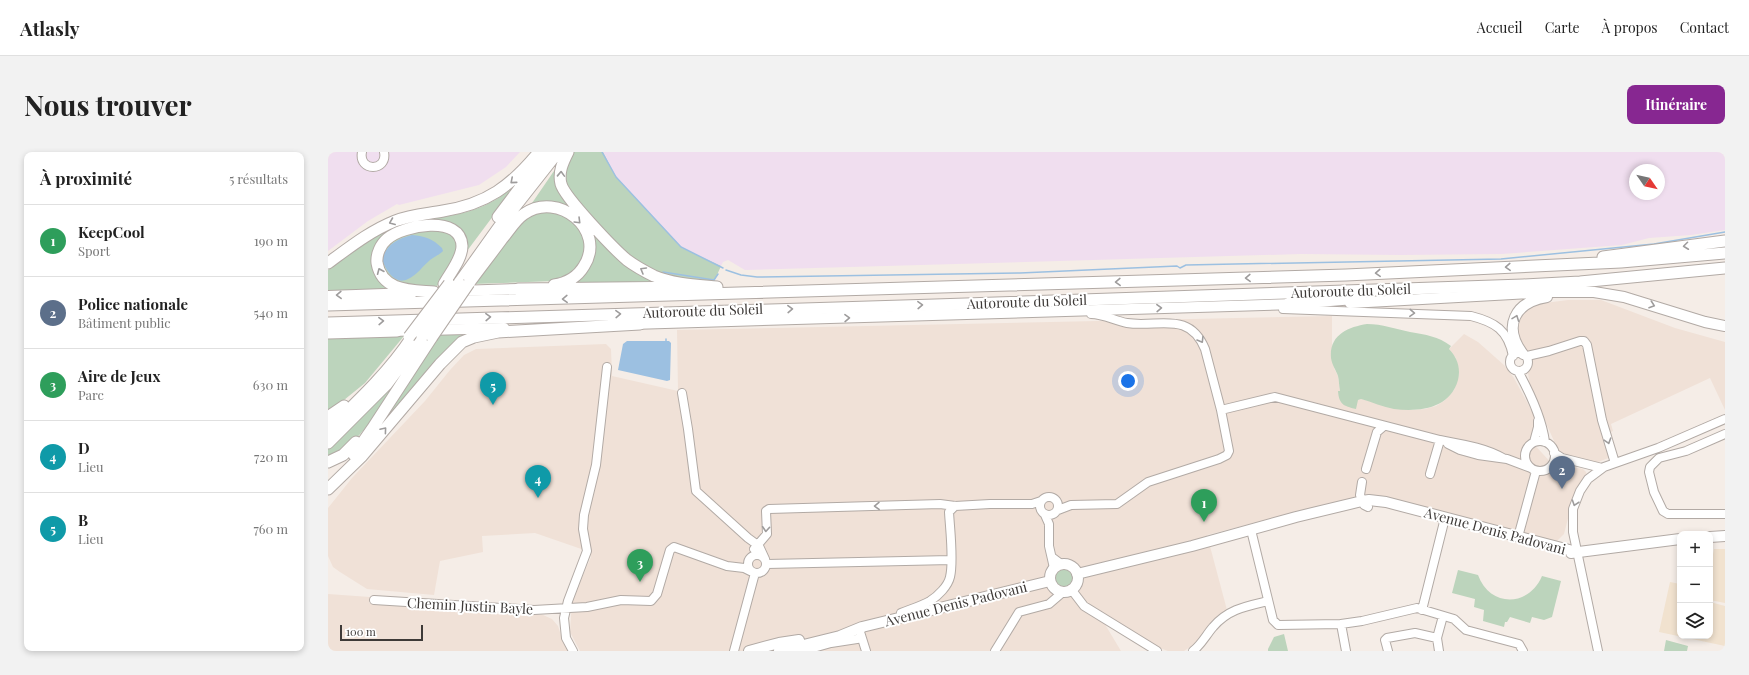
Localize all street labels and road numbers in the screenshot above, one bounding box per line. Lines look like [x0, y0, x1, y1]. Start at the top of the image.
street label: Autoroute du Soleil [1290, 279, 1411, 302]
street label: Autoroute du Soleil [966, 290, 1087, 313]
street label: Autoroute du Soleil [642, 299, 763, 322]
street label: Avenue Denis Padovani [1421, 502, 1568, 559]
street label: Avenue Denis Padovani [882, 577, 1029, 631]
street label: Chemin Justin Bayle [406, 593, 534, 618]

